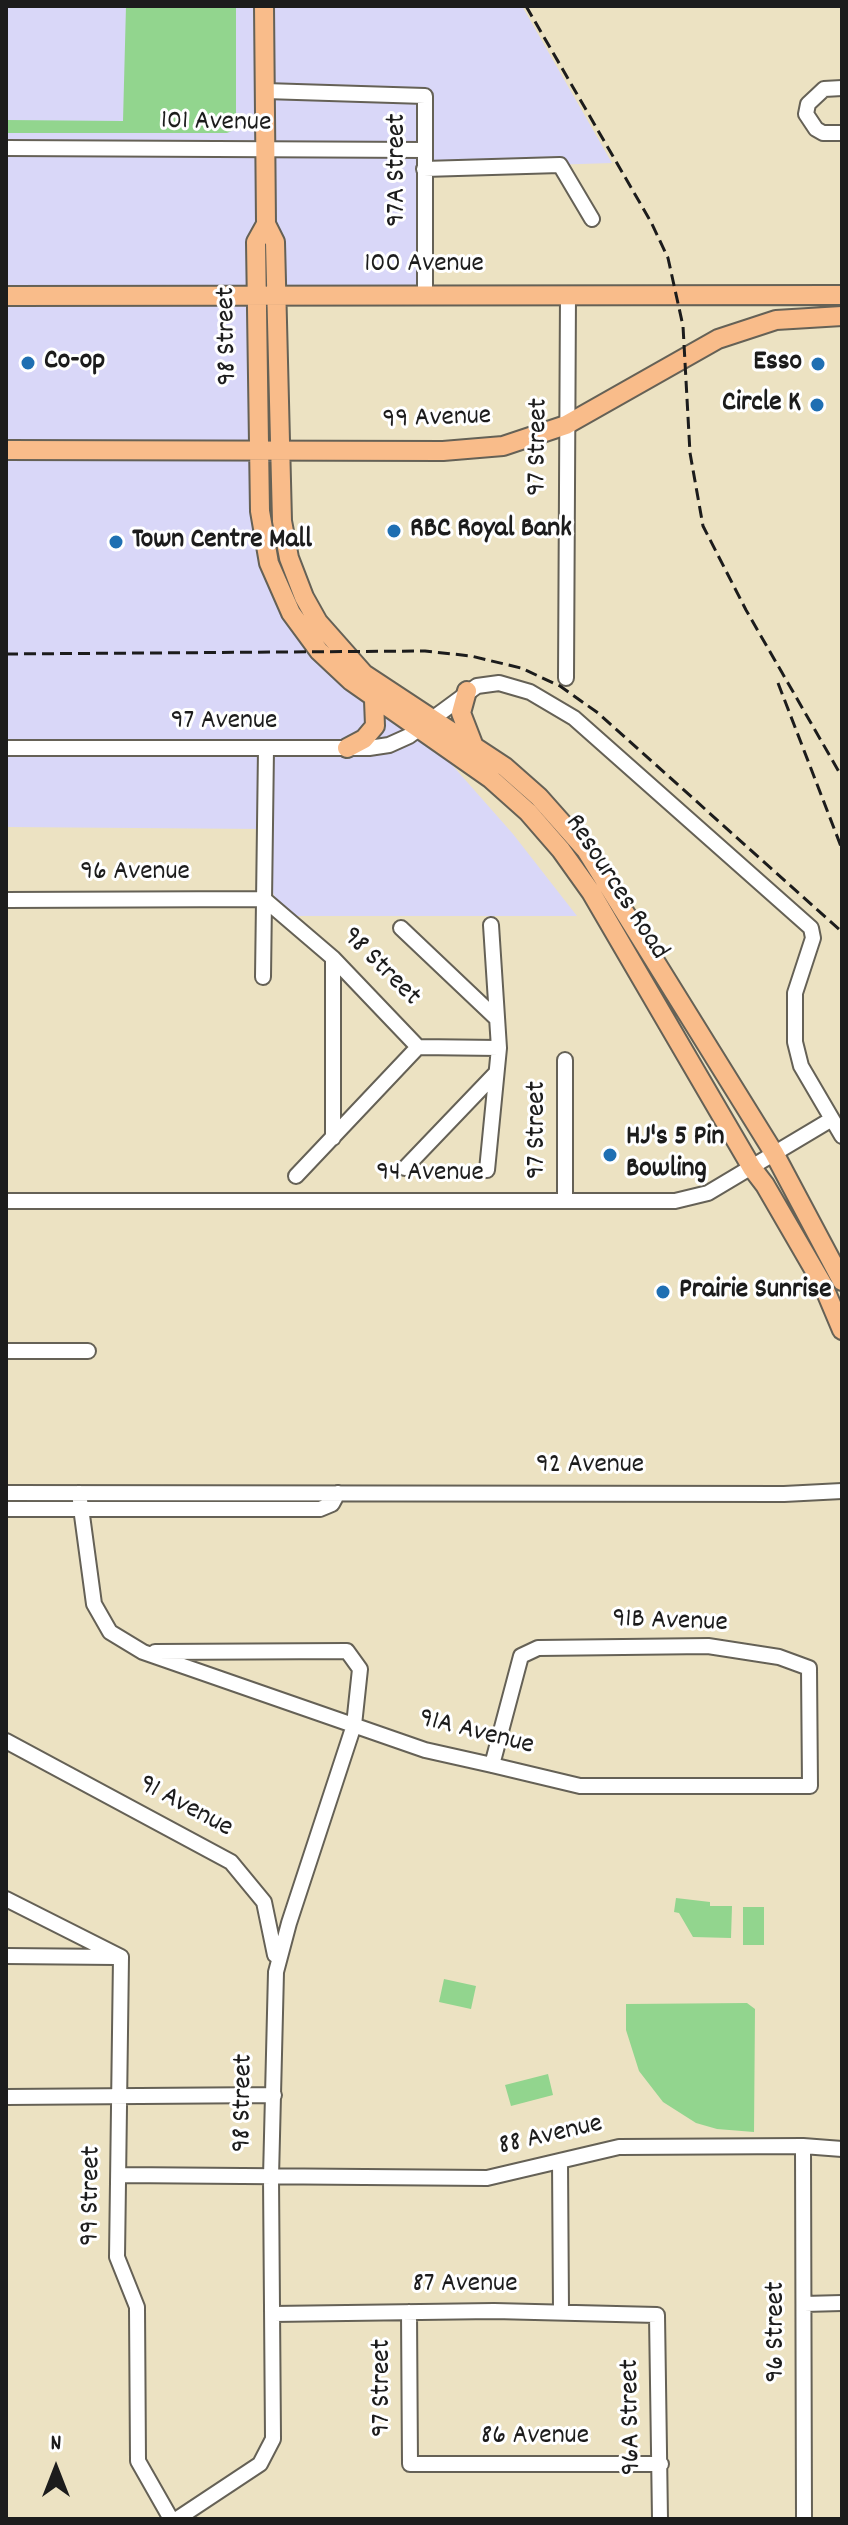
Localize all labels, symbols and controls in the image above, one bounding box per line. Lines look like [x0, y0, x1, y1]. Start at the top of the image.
street label: 101 Avenue [160, 106, 272, 142]
street label: 97A Street [382, 113, 416, 227]
street label: 100 Avenue [364, 249, 484, 283]
street label: 98 Street [211, 286, 247, 386]
place label: Co-op [44, 346, 105, 380]
place label: Esso [753, 347, 802, 381]
marker: Co-op [19, 354, 37, 372]
marker: Esso [809, 355, 827, 373]
place label: Circle K [722, 388, 801, 422]
marker: Circle K [808, 396, 826, 414]
street label: 97 Street [522, 398, 558, 496]
street label: 99 Avenue [382, 401, 492, 439]
place label: RBC Royal Bank [410, 514, 572, 548]
marker: RBC Royal Bank [385, 522, 403, 540]
place label: Town Centre Mall [132, 525, 312, 559]
marker: Town Centre Mall [107, 533, 125, 551]
street label: 97 Avenue [171, 706, 277, 740]
street label: Resources Road [555, 809, 675, 967]
street label: 96 Avenue [80, 857, 190, 891]
street label: 98 Street [333, 921, 427, 1015]
street label: 97 Street [522, 1081, 556, 1179]
place label: HJ's 5 Pin Bowling [626, 1122, 724, 1188]
marker: HJ's 5 Pin Bowling [601, 1146, 619, 1164]
street label: 94 Avenue [376, 1158, 484, 1192]
place label: Prairie Sunrise [679, 1275, 832, 1309]
marker: Prairie Sunrise [654, 1283, 672, 1301]
street label: 92 Avenue [536, 1450, 644, 1484]
street label: 91B Avenue [612, 1604, 728, 1642]
street label: 91A Avenue [415, 1704, 537, 1764]
street label: 91 Avenue [132, 1769, 238, 1847]
street label: 98 Street [227, 2053, 263, 2153]
street label: 88 Avenue [496, 2109, 606, 2165]
street label: 99 Street [75, 2146, 111, 2246]
street label: 87 Avenue [413, 2269, 517, 2303]
street label: 96 Street [761, 2282, 795, 2382]
street label: 97 Street [367, 2339, 401, 2437]
street label: 96A Street [615, 2359, 651, 2475]
street label: 86 Avenue [481, 2421, 589, 2455]
north arrow [16, 2429, 96, 2509]
text: N [51, 2429, 61, 2460]

